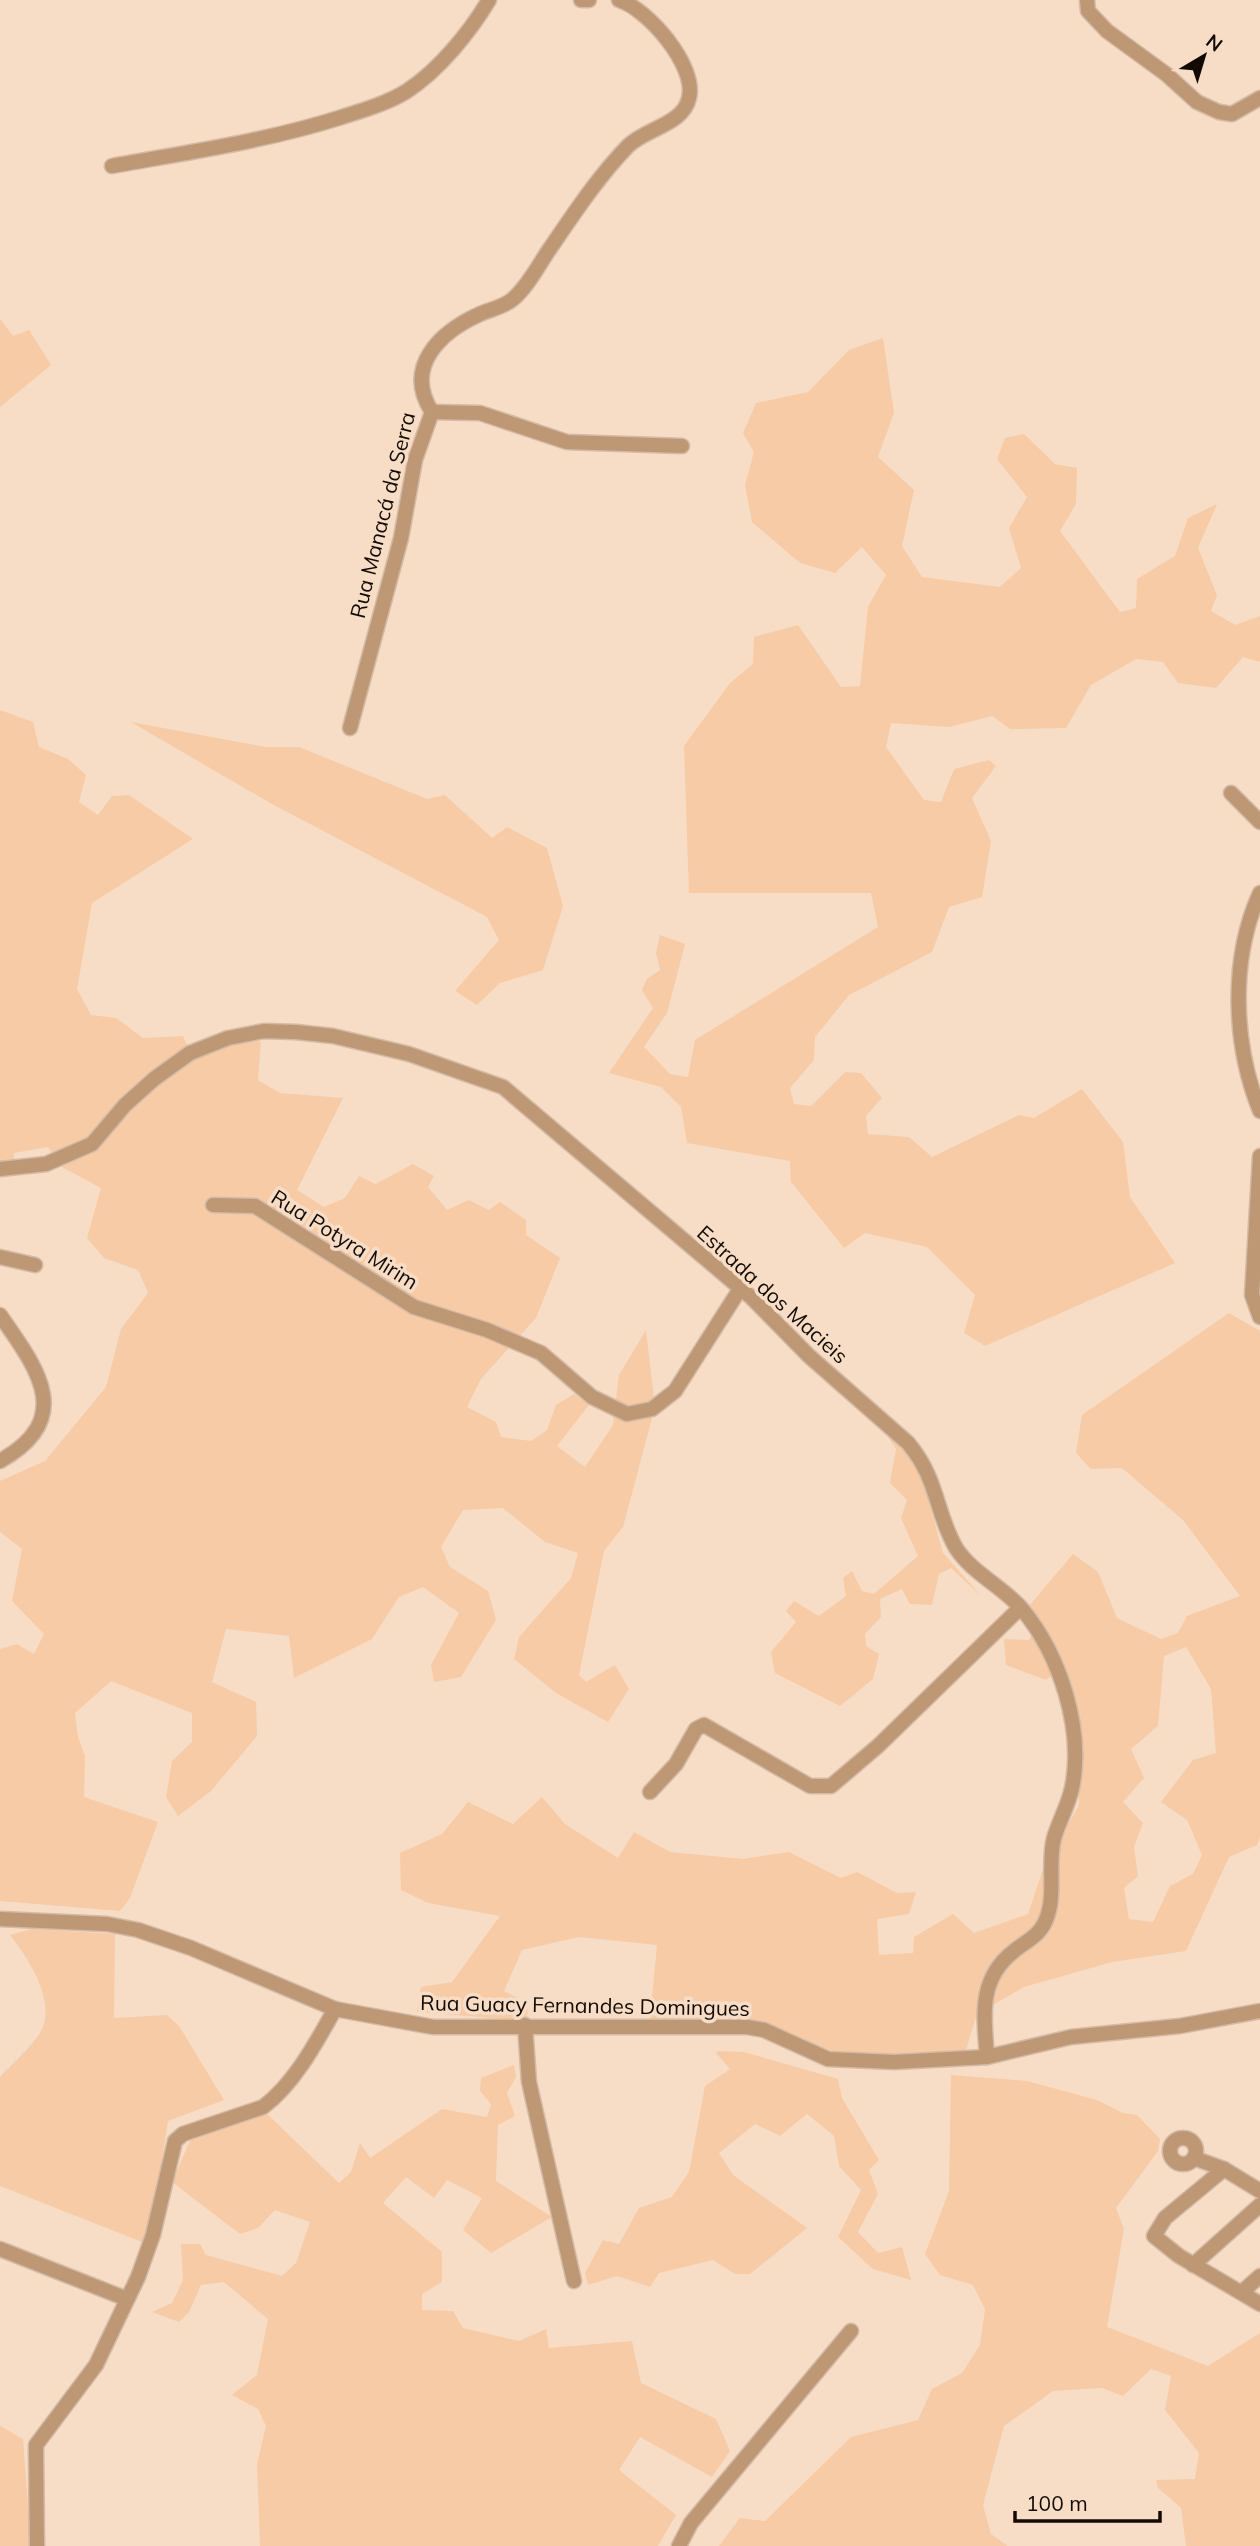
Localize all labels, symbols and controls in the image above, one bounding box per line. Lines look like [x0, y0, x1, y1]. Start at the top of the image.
north arrow [1169, 21, 1239, 91]
text: N [1201, 29, 1228, 56]
street label: Rua Manacá da Serra [344, 409, 420, 621]
street label: Rua Potyra Mirim [267, 1183, 423, 1295]
street label: Estrada dos Macieis [692, 1219, 854, 1369]
street label: Rua Guacy Fernandes Domingues [420, 1989, 750, 2021]
scale bar [1015, 2480, 1160, 2524]
text: 100 m [1026, 2490, 1088, 2516]

